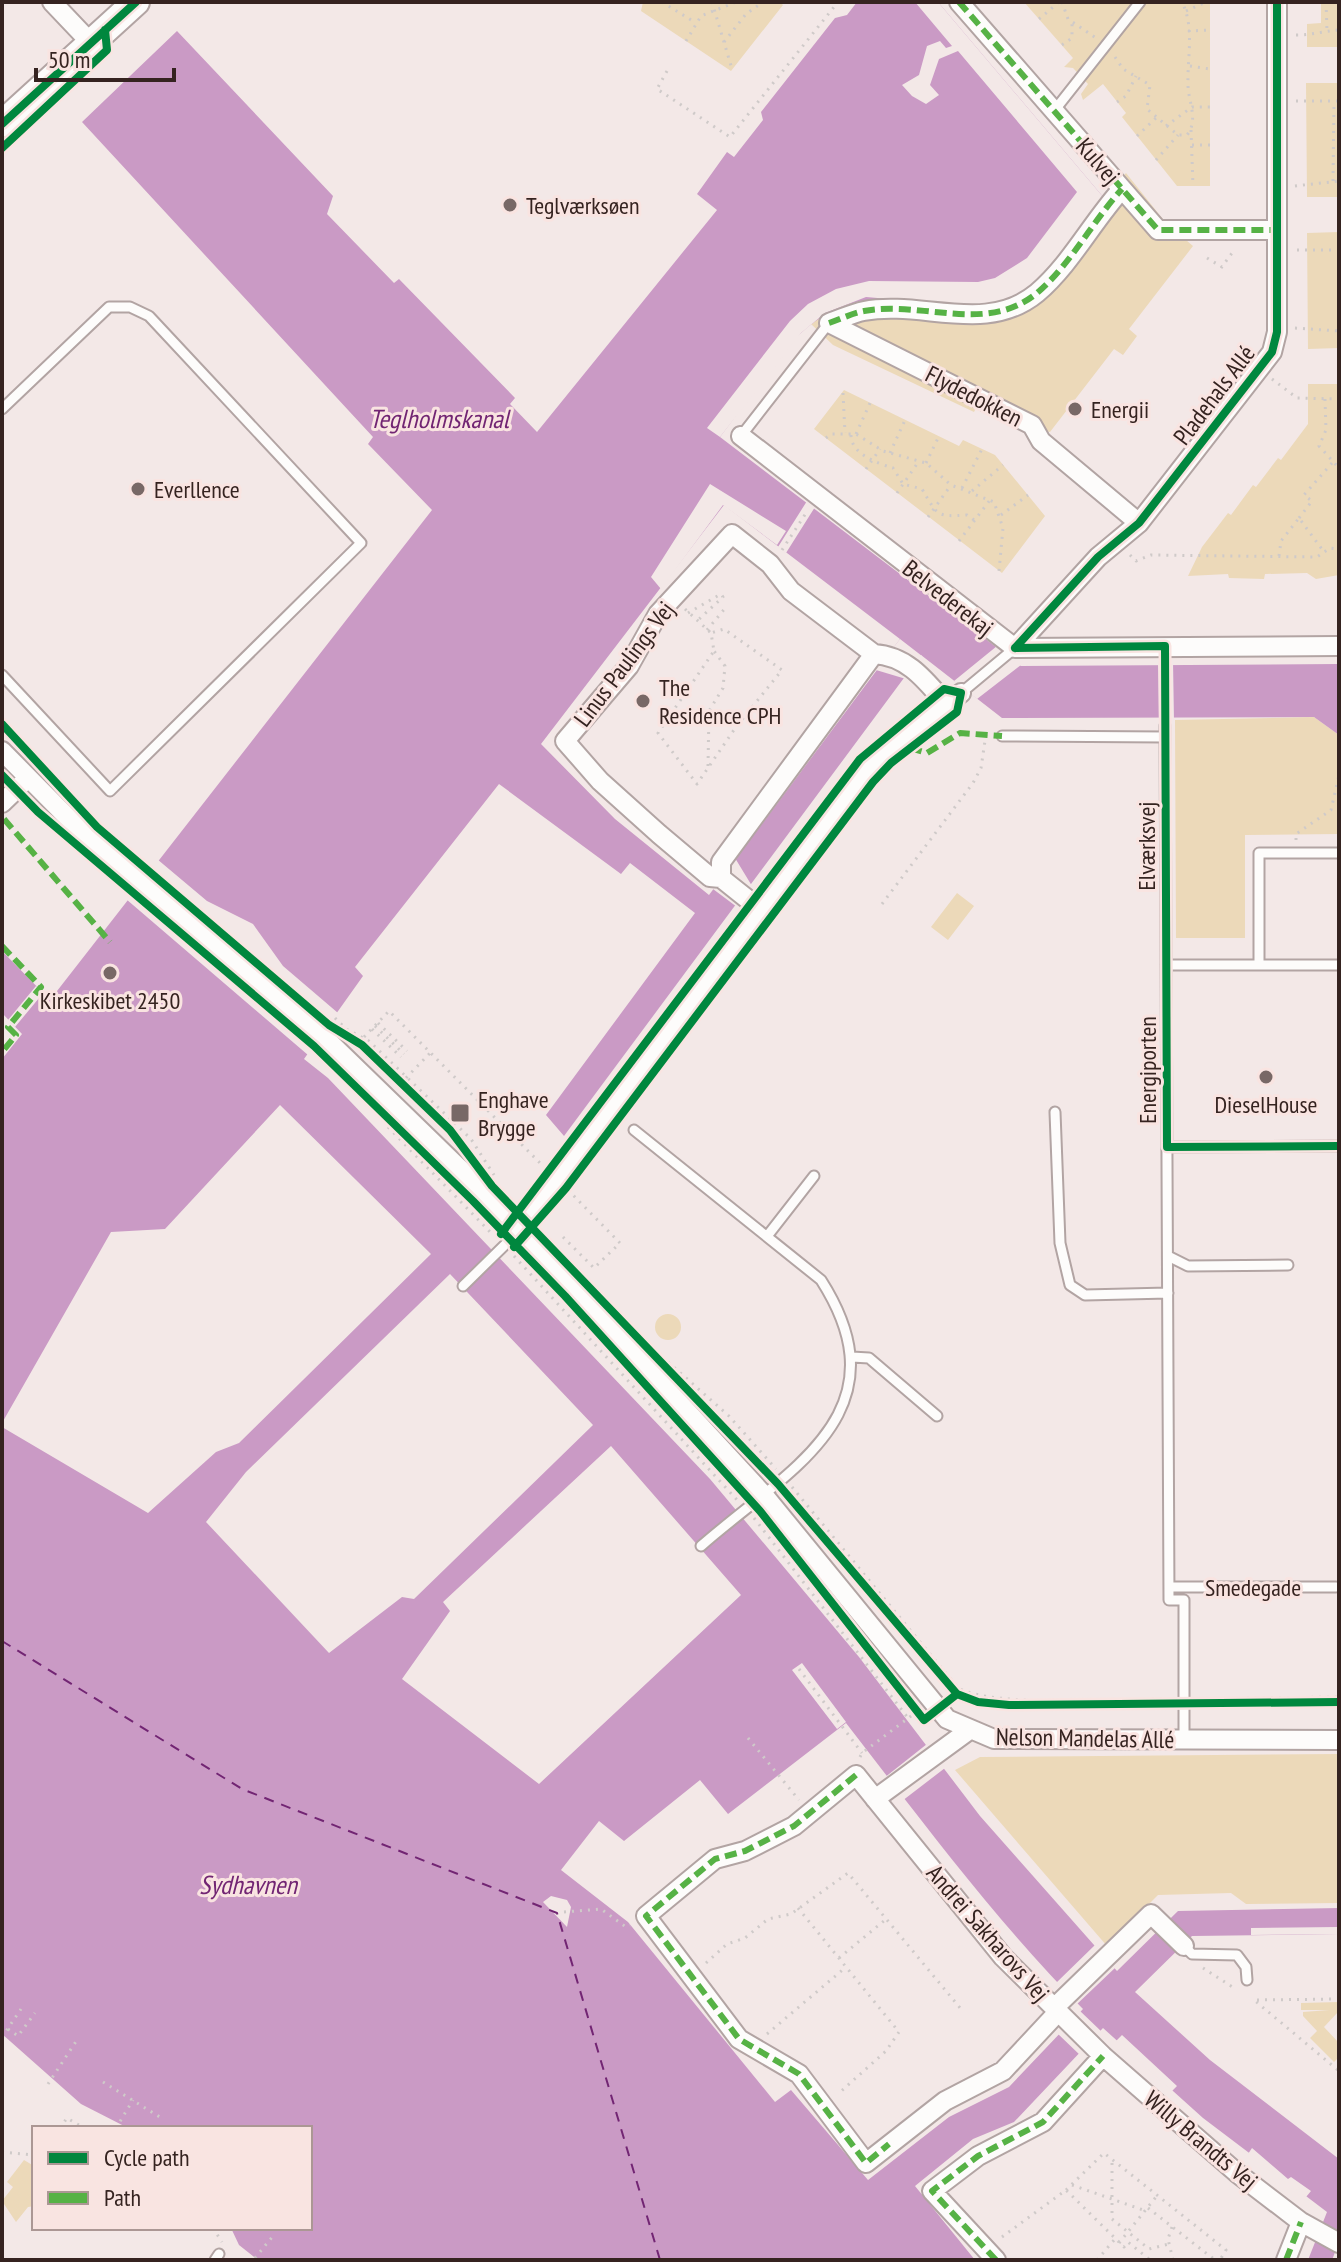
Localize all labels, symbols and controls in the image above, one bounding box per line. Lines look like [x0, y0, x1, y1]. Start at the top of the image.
scale bar [36, 32, 174, 82]
text: 50 m [48, 44, 90, 75]
street label: Kulvej [1069, 131, 1127, 191]
place label: Teglværksøen [526, 190, 640, 221]
marker: Teglværksøen [501, 196, 519, 214]
street label: Pladehals Allé [1166, 339, 1262, 451]
street label: Flydedokken [920, 358, 1028, 434]
place label: Energii [1091, 394, 1149, 425]
marker: Energii [1066, 400, 1084, 418]
water label: Teglholmskanal [369, 402, 512, 435]
place label: Everllence [154, 474, 240, 505]
marker: Everllence [129, 480, 147, 498]
street label: Belvederekaj [896, 553, 1000, 643]
street label: Linus Paulings Vej [567, 595, 681, 733]
place label: The Residence CPH [659, 672, 781, 731]
marker: The Residence CPH [634, 692, 652, 710]
street label: Elværksvej [1131, 802, 1162, 891]
marker: Kirkeskibet 2450 [101, 964, 119, 982]
place label: Kirkeskibet 2450 [40, 985, 180, 1016]
street label: Energiporten [1132, 1016, 1163, 1124]
marker: DieselHouse [1257, 1068, 1275, 1086]
place label: Enghave Brygge [478, 1084, 549, 1143]
place label: DieselHouse [1214, 1089, 1318, 1120]
marker: Enghave Brygge [449, 1102, 471, 1124]
street label: Smedegade [1205, 1572, 1301, 1603]
street label: Nelson Mandelas Allé [996, 1721, 1174, 1755]
street label: Andrei Sakharovs Vej [920, 1858, 1056, 2008]
water label: Sydhavnen [199, 1868, 298, 1901]
street label: Willy Brandts Vej [1138, 2084, 1264, 2196]
legend [32, 2126, 312, 2230]
text: Cycle path [104, 2142, 190, 2173]
text: Path [104, 2182, 141, 2213]

